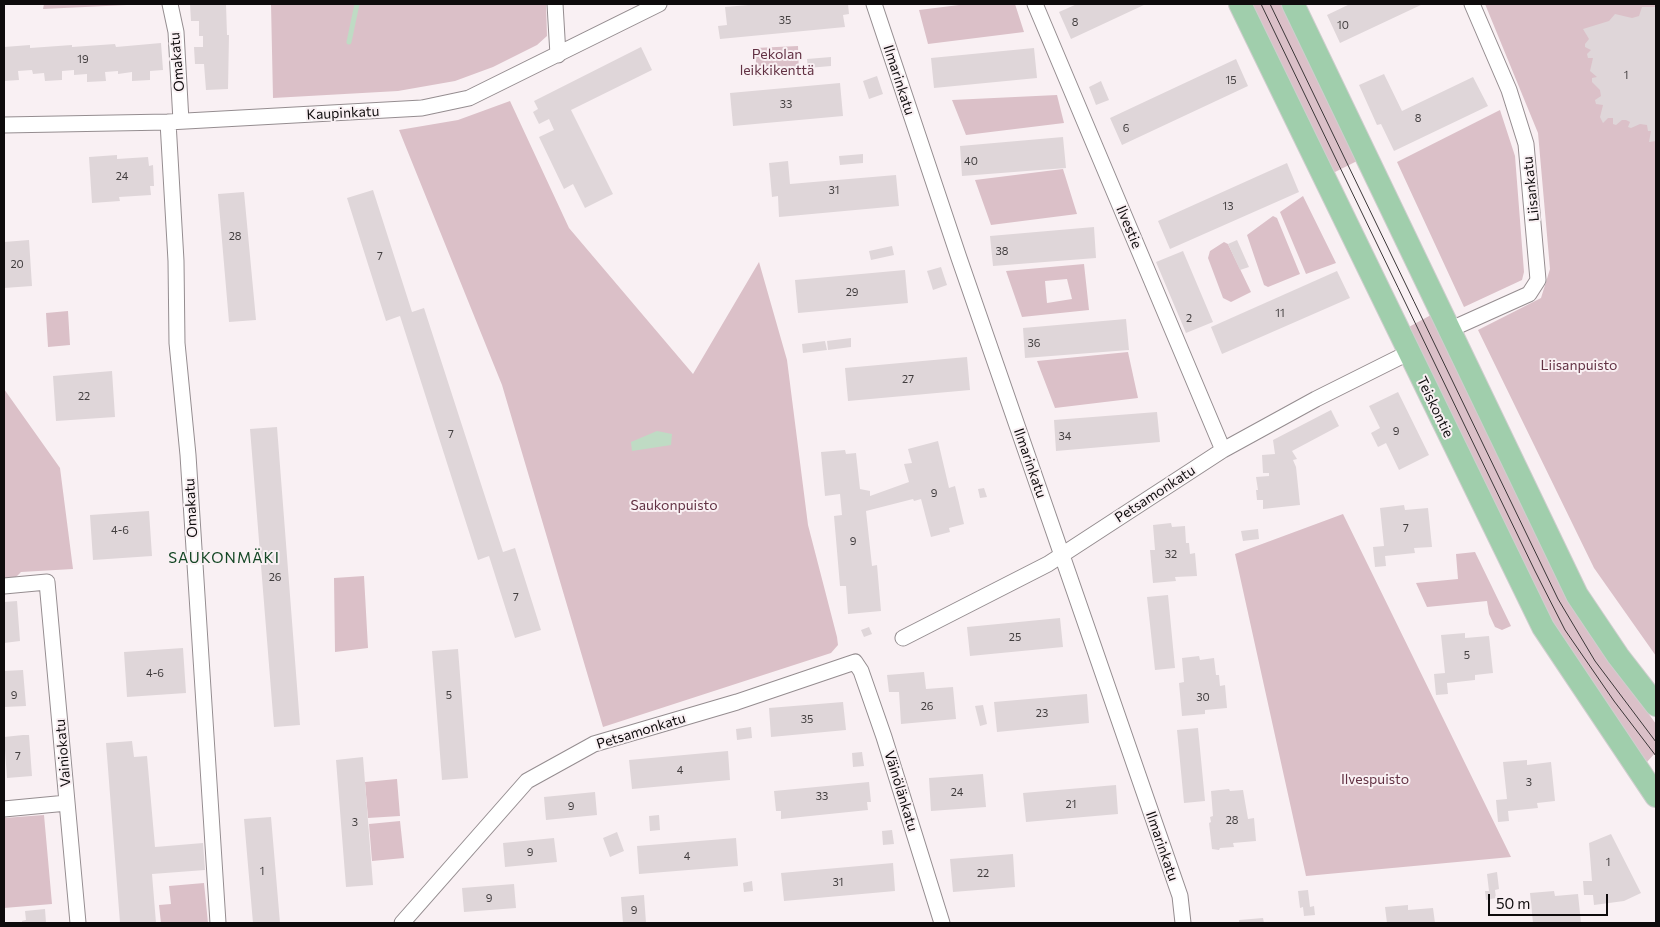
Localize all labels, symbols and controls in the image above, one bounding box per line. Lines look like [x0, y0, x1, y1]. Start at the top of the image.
house number: 35 [779, 13, 791, 27]
house number: 8 [1072, 15, 1078, 29]
house number: 10 [1337, 18, 1349, 32]
street label: Omakatu [166, 32, 188, 92]
street label: Ilmarinkatu [880, 43, 918, 117]
park label: Pekolan leikkikenttä [740, 46, 814, 78]
house number: 19 [77, 52, 89, 66]
house number: 1 [1624, 68, 1628, 82]
house number: 15 [1225, 73, 1237, 87]
house number: 33 [780, 97, 792, 111]
street label: Kaupinkatu [306, 103, 380, 123]
house number: 8 [1415, 111, 1421, 125]
house number: 6 [1123, 121, 1129, 135]
house number: 40 [964, 154, 978, 168]
street label: Liisankatu [1519, 156, 1543, 222]
house number: 24 [116, 169, 128, 183]
house number: 31 [829, 183, 839, 197]
house number: 13 [1223, 199, 1233, 213]
street label: Ilvestie [1113, 203, 1145, 251]
house number: 28 [229, 229, 241, 243]
house number: 38 [996, 244, 1008, 258]
house number: 7 [377, 249, 383, 263]
house number: 20 [10, 257, 24, 271]
house number: 29 [846, 285, 858, 299]
house number: 11 [1275, 306, 1285, 320]
house number: 2 [1186, 311, 1192, 325]
house number: 36 [1028, 336, 1040, 350]
park label: Liisanpuisto [1541, 357, 1617, 373]
house number: 27 [902, 372, 914, 386]
street label: Teiskontie [1413, 374, 1457, 440]
house number: 22 [78, 389, 90, 403]
house number: 9 [1393, 424, 1399, 438]
street label: Ilmarinkatu [1010, 426, 1050, 500]
house number: 7 [448, 427, 454, 441]
house number: 34 [1059, 429, 1071, 443]
street label: Petsamonkatu [1112, 462, 1198, 526]
street label: Omakatu [181, 478, 201, 538]
house number: 9 [931, 486, 937, 500]
park label: Saukonpuisto [630, 497, 718, 513]
house number: 7 [1403, 521, 1409, 535]
house number: 4-6 [111, 523, 129, 537]
house number: 9 [850, 534, 856, 548]
house number: 32 [1165, 547, 1177, 561]
district label: SAUKONMÄKI [167, 549, 281, 567]
house number: 26 [269, 570, 281, 584]
house number: 7 [513, 590, 519, 604]
house number: 25 [1009, 630, 1021, 644]
house number: 5 [1464, 648, 1470, 662]
house number: 4-6 [146, 666, 164, 680]
house number: 9 [11, 688, 17, 702]
house number: 5 [446, 688, 452, 702]
house number: 30 [1196, 690, 1210, 704]
house number: 26 [921, 699, 933, 713]
house number: 23 [1036, 706, 1048, 720]
street label: Petsamonkatu [594, 709, 688, 753]
house number: 35 [801, 712, 813, 726]
street label: Vainiokatu [52, 718, 74, 788]
house number: 7 [15, 749, 21, 763]
street label: Väinölänkatu [881, 749, 921, 833]
house number: 4 [677, 763, 683, 777]
park label: Ilvespuisto [1341, 771, 1409, 787]
house number: 3 [1526, 775, 1532, 789]
house number: 24 [951, 785, 963, 799]
house number: 33 [816, 789, 828, 803]
house number: 21 [1066, 797, 1076, 811]
house number: 9 [568, 799, 574, 813]
street label: Ilmarinkatu [1142, 809, 1182, 883]
house number: 28 [1226, 813, 1238, 827]
house number: 3 [352, 815, 358, 829]
house number: 9 [527, 845, 533, 859]
house number: 4 [684, 849, 690, 863]
house number: 1 [1606, 855, 1610, 869]
house number: 1 [260, 864, 264, 878]
house number: 22 [977, 866, 989, 880]
house number: 31 [833, 875, 843, 889]
scale bar [1490, 884, 1610, 916]
house number: 9 [486, 891, 492, 905]
text: 50 m [1496, 894, 1530, 912]
house number: 9 [631, 903, 637, 917]

